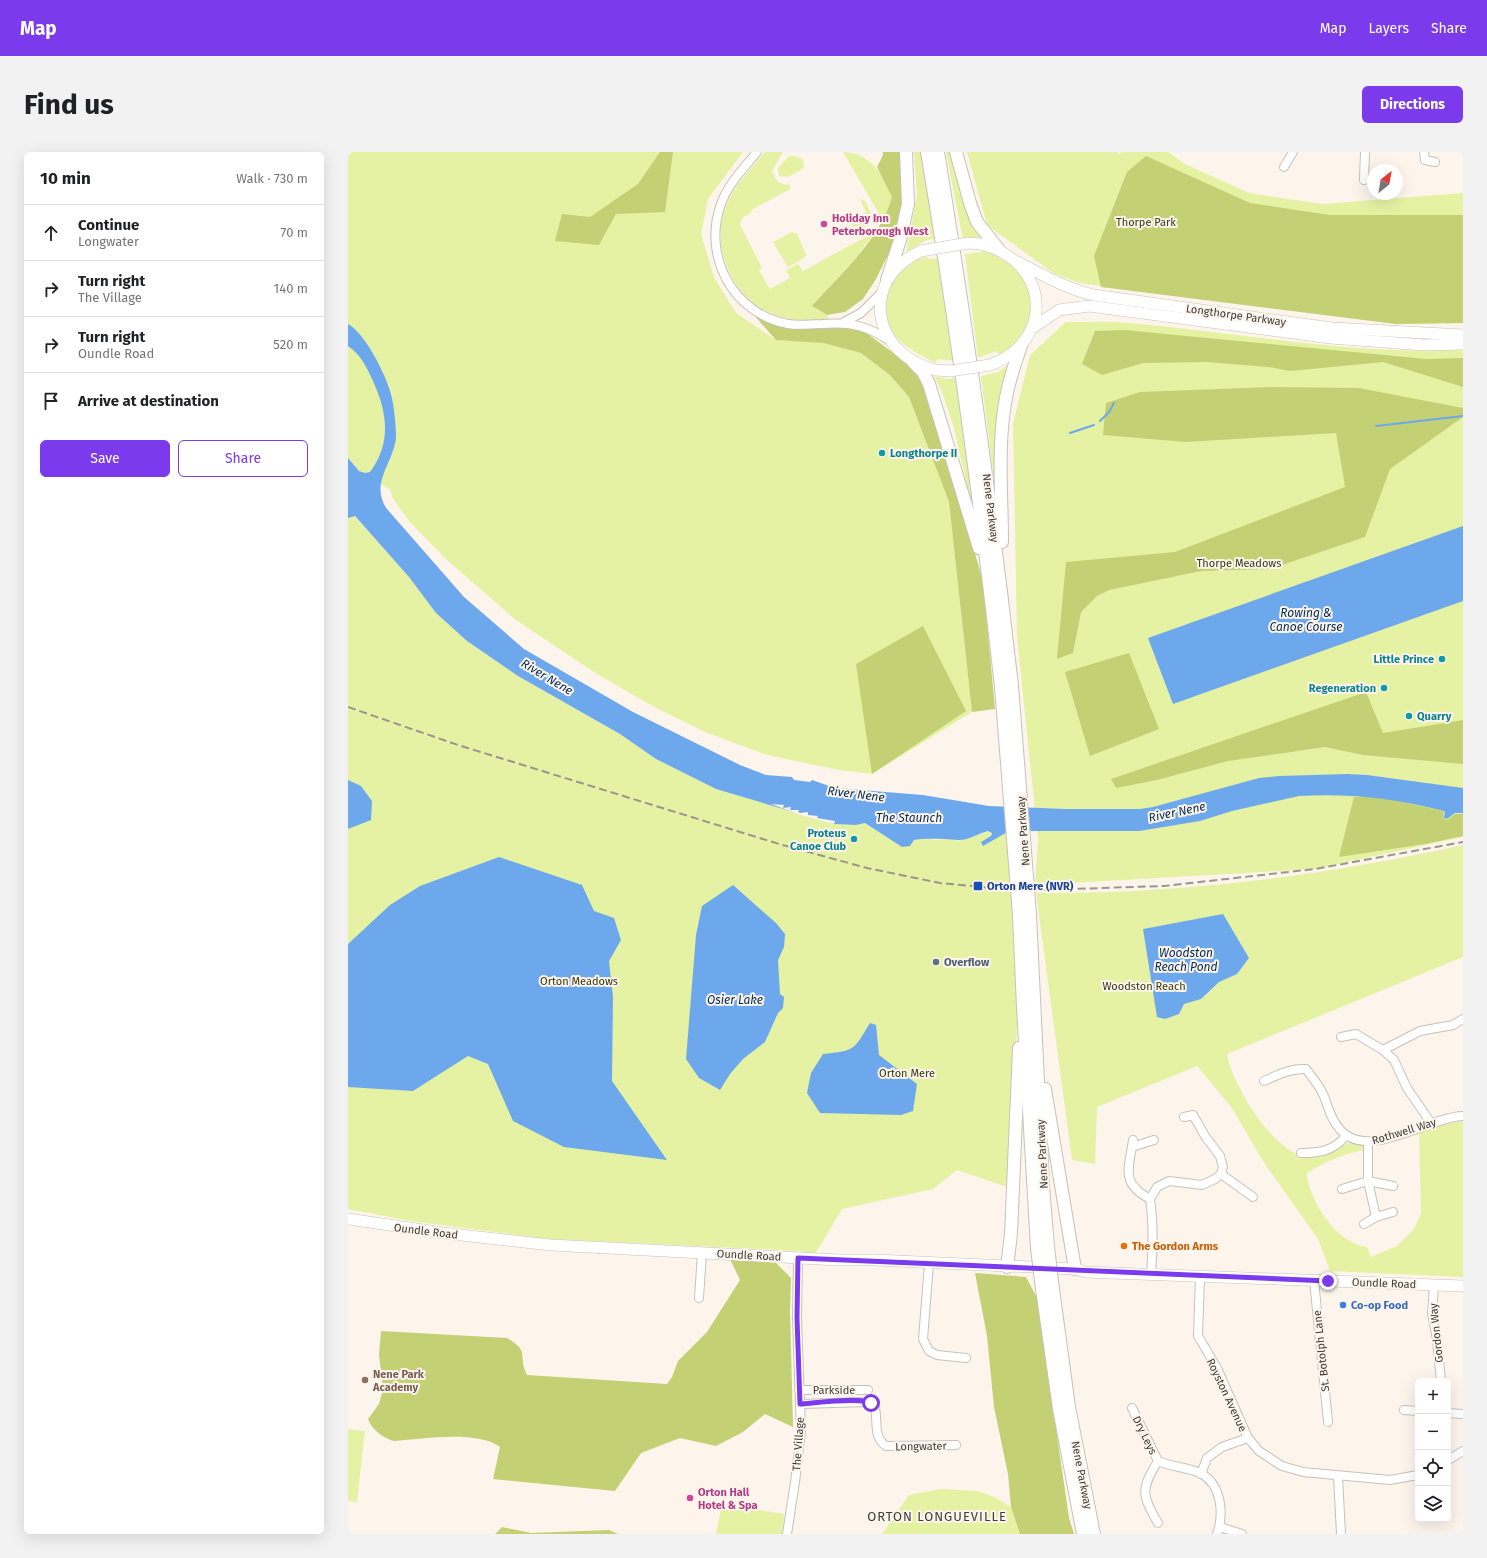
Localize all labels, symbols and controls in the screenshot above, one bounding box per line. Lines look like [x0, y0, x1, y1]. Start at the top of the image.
text: Map [20, 17, 57, 40]
text: Map [1320, 20, 1346, 37]
text: Layers [1368, 20, 1409, 37]
text: Share [1431, 20, 1467, 37]
button: Directions [1362, 86, 1463, 123]
text: Find us [24, 88, 114, 121]
north arrow [1367, 164, 1403, 200]
text: 10 min [40, 168, 91, 189]
text: Walk · 730 m [236, 171, 308, 186]
place label: Holiday Inn Peterborough West [832, 212, 929, 238]
text: Continue [78, 216, 139, 234]
park label: Thorpe Park [1116, 216, 1176, 229]
marker: Holiday Inn Peterborough West [819, 219, 829, 229]
icon: ahead [40, 222, 62, 244]
text: 70 m [281, 225, 308, 240]
text: Longwater [78, 234, 139, 249]
text: Turn right [78, 272, 145, 290]
icon: right [40, 278, 62, 300]
text: 140 m [274, 281, 308, 296]
text: The Village [78, 290, 142, 305]
street label: Longthorpe Parkway [1185, 302, 1287, 329]
text: Turn right [78, 328, 145, 346]
icon: right [40, 334, 62, 356]
text: 520 m [273, 337, 308, 352]
text: Oundle Road [78, 346, 154, 361]
icon: arrive [40, 390, 62, 412]
text: Arrive at destination [78, 392, 219, 410]
button: Save [40, 440, 170, 477]
button: Share [178, 440, 308, 477]
place label: Longthorpe II [890, 447, 957, 460]
marker: Longthorpe II [877, 448, 887, 458]
street label: Nene Parkway [980, 473, 1001, 544]
park label: Thorpe Meadows [1197, 557, 1281, 570]
water label: Rowing & Canoe Course [1270, 606, 1342, 634]
place label: Little Prince [1374, 653, 1434, 666]
marker: Little Prince [1437, 654, 1447, 664]
water label: River Nene [519, 656, 575, 698]
place label: Regeneration [1309, 682, 1376, 695]
marker: Regeneration [1379, 683, 1389, 693]
place label: Quarry [1417, 710, 1452, 723]
marker: Quarry [1404, 711, 1414, 721]
water label: River Nene [827, 784, 885, 804]
street label: Nene Parkway [1015, 795, 1032, 866]
water label: River Nene [1147, 799, 1207, 825]
water label: The Staunch [876, 811, 942, 825]
place label: Proteus Canoe Club [790, 827, 847, 853]
marker: Proteus Canoe Club [849, 834, 859, 844]
marker: Orton Mere (NVR) [972, 880, 984, 892]
place label: Orton Mere (NVR) [987, 880, 1074, 893]
water label: Woodston Reach Pond [1154, 946, 1218, 974]
place label: Overflow [944, 956, 990, 969]
marker: Overflow [931, 957, 941, 967]
park label: Orton Meadows [540, 975, 618, 988]
park label: Woodston Reach [1102, 980, 1186, 993]
water label: Osier Lake [707, 993, 763, 1007]
park label: Orton Mere [879, 1067, 935, 1080]
street label: Rothwell Way [1370, 1115, 1438, 1147]
street label: Nene Parkway [1034, 1118, 1051, 1189]
street label: Oundle Road [393, 1221, 459, 1242]
place label: The Gordon Arms [1132, 1240, 1219, 1253]
marker: The Gordon Arms [1119, 1241, 1129, 1251]
street label: Oundle Road [716, 1247, 782, 1264]
route end [1319, 1272, 1337, 1290]
street label: Oundle Road [1352, 1276, 1416, 1291]
place label: Co-op Food [1351, 1299, 1408, 1312]
marker: Co-op Food [1338, 1300, 1348, 1310]
street label: Gordon Way [1427, 1302, 1446, 1363]
street label: St. Botolph Lane [1311, 1310, 1332, 1392]
street label: Royston Avenue [1204, 1356, 1249, 1434]
place label: Nene Park Academy [372, 1368, 425, 1394]
marker: Nene Park Academy [360, 1375, 370, 1385]
map controls [1415, 1378, 1451, 1522]
button: + [1415, 1378, 1451, 1414]
street label: Parkside [813, 1384, 855, 1397]
route start [862, 1394, 880, 1412]
street label: Dry Leys [1130, 1414, 1159, 1457]
button: − [1415, 1414, 1451, 1450]
street label: The Village [790, 1417, 807, 1471]
street label: Longwater [895, 1440, 948, 1453]
street label: Nene Parkway [1068, 1440, 1095, 1511]
button: locate [1415, 1450, 1451, 1486]
place label: Orton Hall Hotel & Spa [698, 1486, 758, 1512]
button: layers [1415, 1486, 1451, 1522]
marker: Orton Hall Hotel & Spa [685, 1493, 695, 1503]
district label: ORTON LONGUEVILLE [867, 1509, 1007, 1524]

